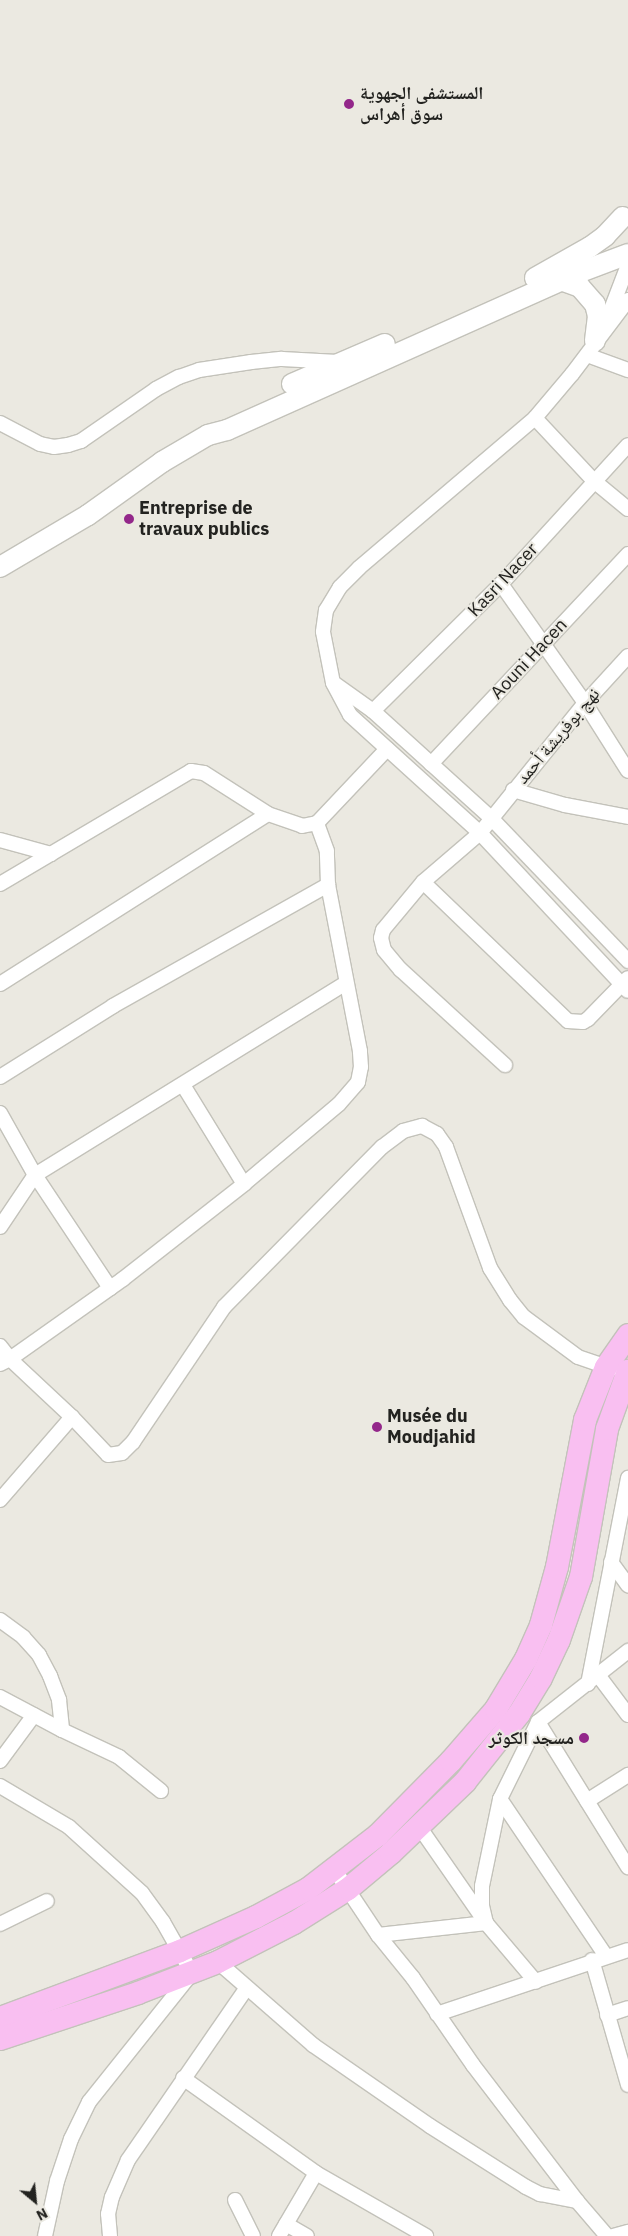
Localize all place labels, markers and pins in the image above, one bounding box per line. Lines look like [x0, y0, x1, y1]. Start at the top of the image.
place label: المستشفى الجهوية سوق أهراس [360, 83, 483, 126]
marker: المستشفى الجهوية سوق أهراس [342, 97, 356, 111]
place label: Entreprise de travaux publics [139, 498, 269, 540]
marker: Entreprise de travaux publics [123, 513, 135, 525]
place label: Musée du Moudjahid [387, 1406, 476, 1448]
marker: Musée du Moudjahid [371, 1421, 383, 1433]
place label: مسجد الكوثر [489, 1727, 574, 1749]
marker: مسجد الكوثر [578, 1732, 590, 1744]

